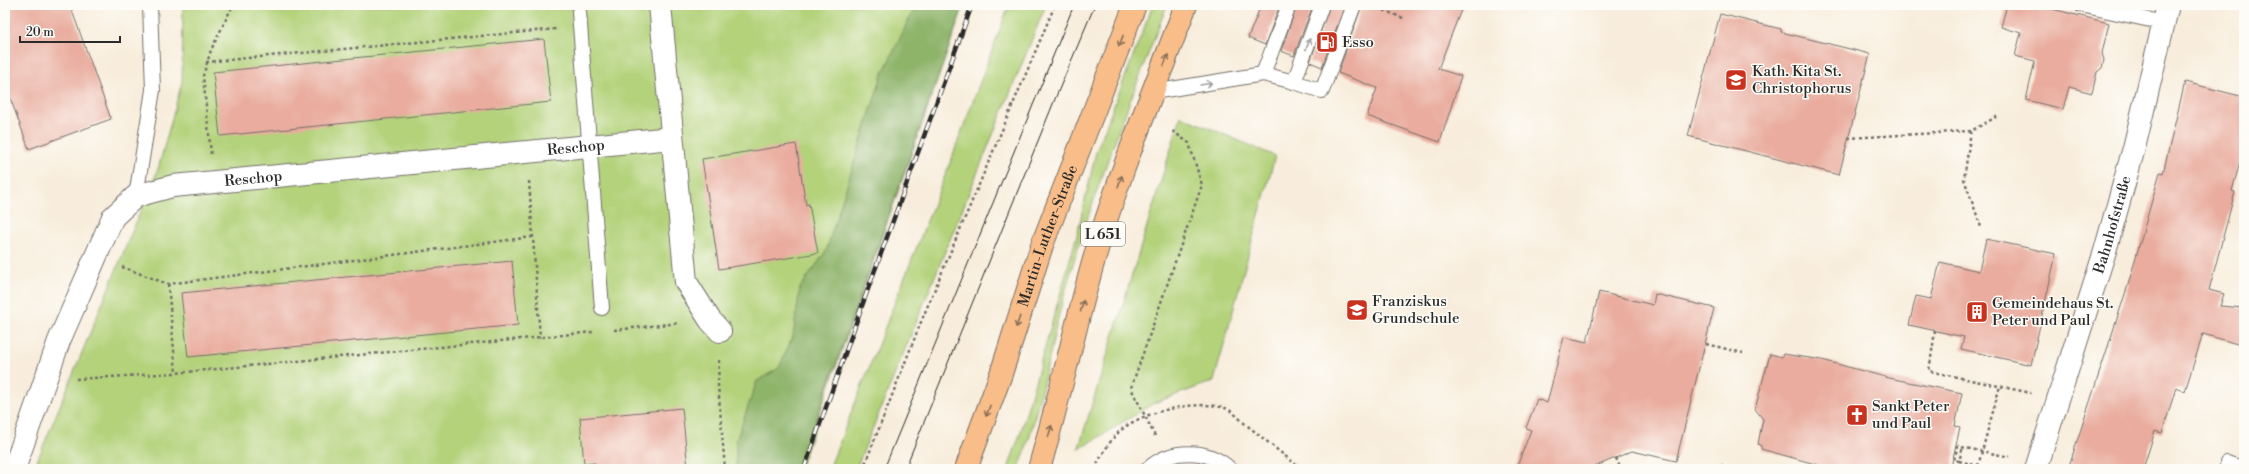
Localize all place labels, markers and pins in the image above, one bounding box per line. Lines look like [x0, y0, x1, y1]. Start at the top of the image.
fuel station icon: Esso [1314, 29, 1340, 55]
place label: Esso [1342, 33, 1374, 52]
place label: Kath. Kita St. Christophorus [1752, 62, 1851, 98]
school or university icon: Kath. Kita St. Christophorus [1723, 67, 1749, 93]
place label: Franziskus Grundschule [1372, 292, 1460, 328]
place label: Gemeindehaus St. Peter und Paul [1992, 294, 2113, 330]
school or university icon: Franziskus Grundschule [1344, 297, 1370, 323]
building icon: Gemeindehaus St. Peter und Paul [1964, 299, 1990, 325]
place label: Sankt Peter und Paul [1872, 397, 1950, 433]
church icon: Sankt Peter und Paul [1844, 402, 1870, 428]

